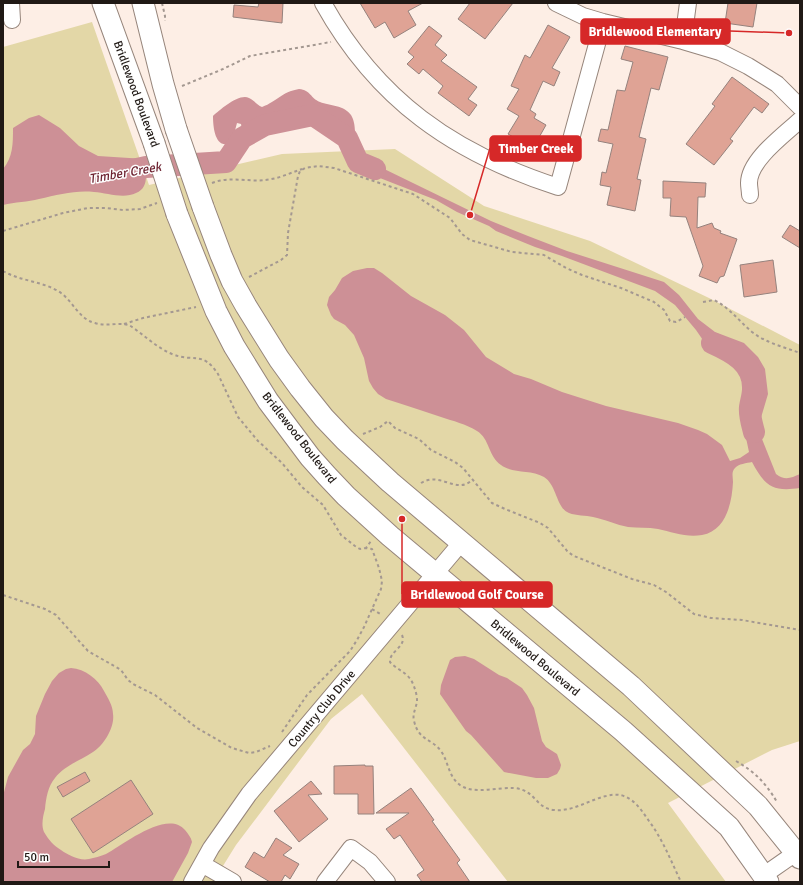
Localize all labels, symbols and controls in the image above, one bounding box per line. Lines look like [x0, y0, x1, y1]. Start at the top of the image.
callout: Bridlewood Elementary [581, 19, 730, 44]
text: Bridlewood Elementary [588, 24, 722, 40]
street label: Bridlewood Boulevard [110, 39, 162, 149]
callout: Timber Creek [490, 136, 581, 161]
text: Timber Creek [498, 141, 574, 157]
water label: Timber Creek [88, 159, 164, 187]
street label: Bridlewood Boulevard [259, 389, 339, 487]
callout: Bridlewood Golf Course [402, 582, 552, 607]
text: Bridlewood Golf Course [410, 587, 544, 603]
street label: Bridlewood Boulevard [487, 616, 583, 700]
street label: Country Club Drive [285, 667, 359, 751]
scale bar [18, 843, 109, 869]
text: 50 m [24, 850, 49, 865]

